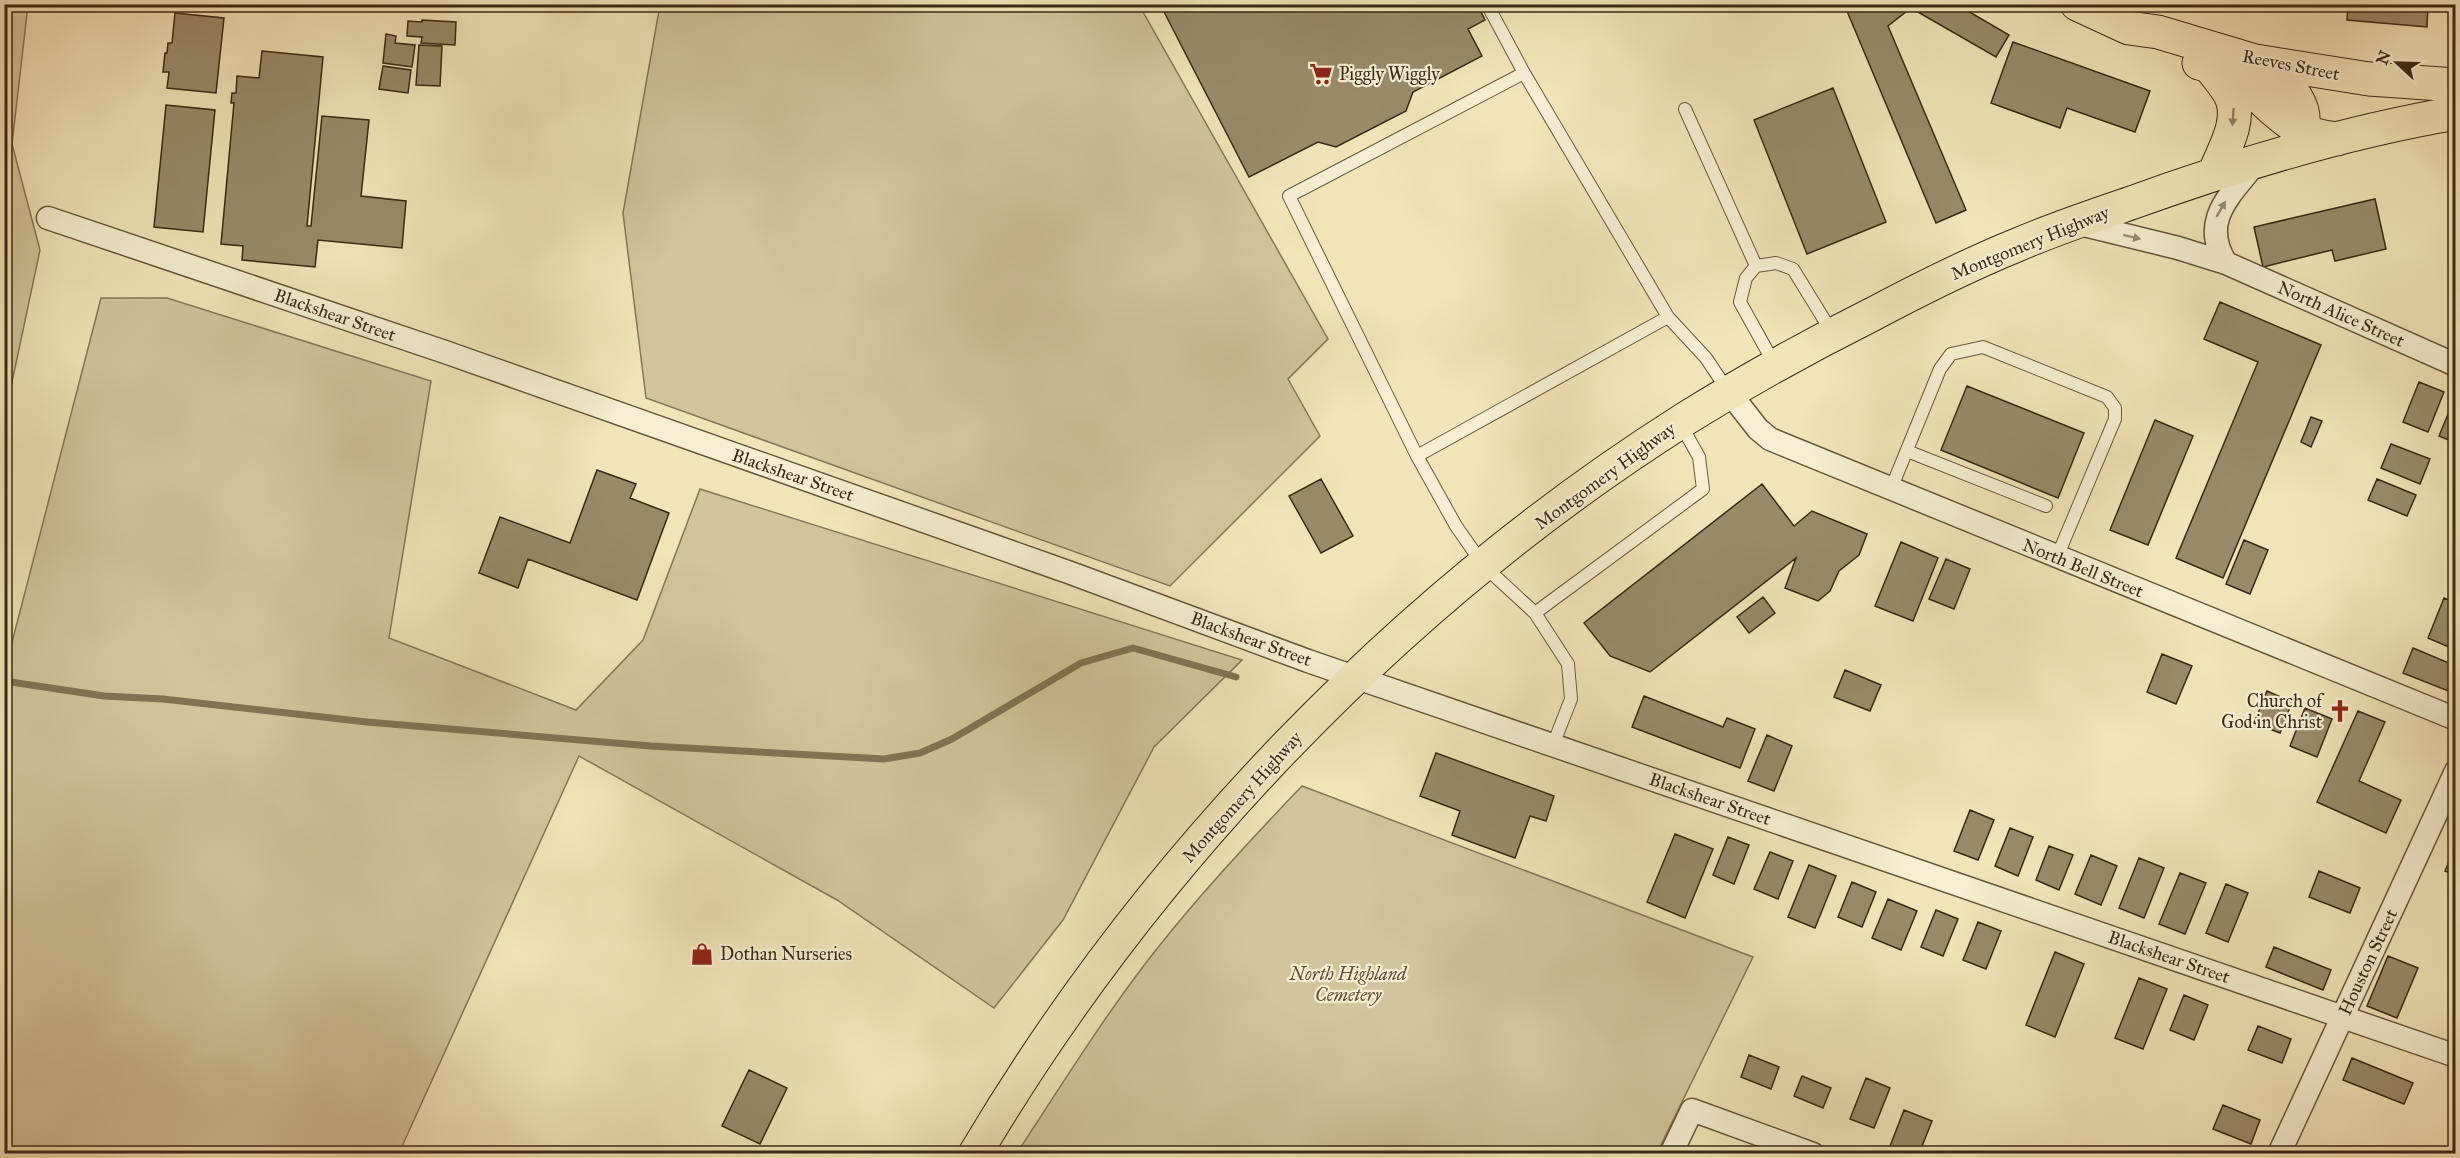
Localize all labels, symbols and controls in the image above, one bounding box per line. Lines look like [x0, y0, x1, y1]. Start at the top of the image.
north arrow [2367, 33, 2427, 93]
street label: Reeves Street [2241, 45, 2342, 85]
text: N [2372, 47, 2395, 67]
supermarket icon: Piggly Wiggly [1308, 61, 1334, 87]
place label: Piggly Wiggly [1339, 63, 1440, 86]
one-way arrow [2228, 108, 2238, 127]
one-way arrow [2216, 200, 2226, 217]
street label: Montgomery Highway [1948, 201, 2113, 286]
one-way arrow [2123, 232, 2141, 242]
street label: North Alice Street [2274, 276, 2408, 352]
street label: Blackshear Street [271, 284, 399, 346]
street label: Montgomery Highway [1530, 417, 1681, 535]
street label: Blackshear Street [729, 444, 857, 506]
street label: North Bell Street [2019, 534, 2147, 603]
street label: Blackshear Street [1187, 607, 1315, 671]
place label: Church of God in Christ [2221, 690, 2325, 733]
church icon: Church of God in Christ [2327, 698, 2353, 724]
street label: Montgomery Highway [1177, 726, 1308, 868]
street label: Blackshear Street [1646, 768, 1774, 830]
street label: Houston Street [2334, 905, 2402, 1019]
street label: Blackshear Street [2105, 926, 2233, 988]
shop icon: Dothan Nurseries [689, 941, 715, 967]
place label: Dothan Nurseries [720, 943, 852, 965]
park label: North Highland Cemetery [1289, 963, 1408, 1006]

